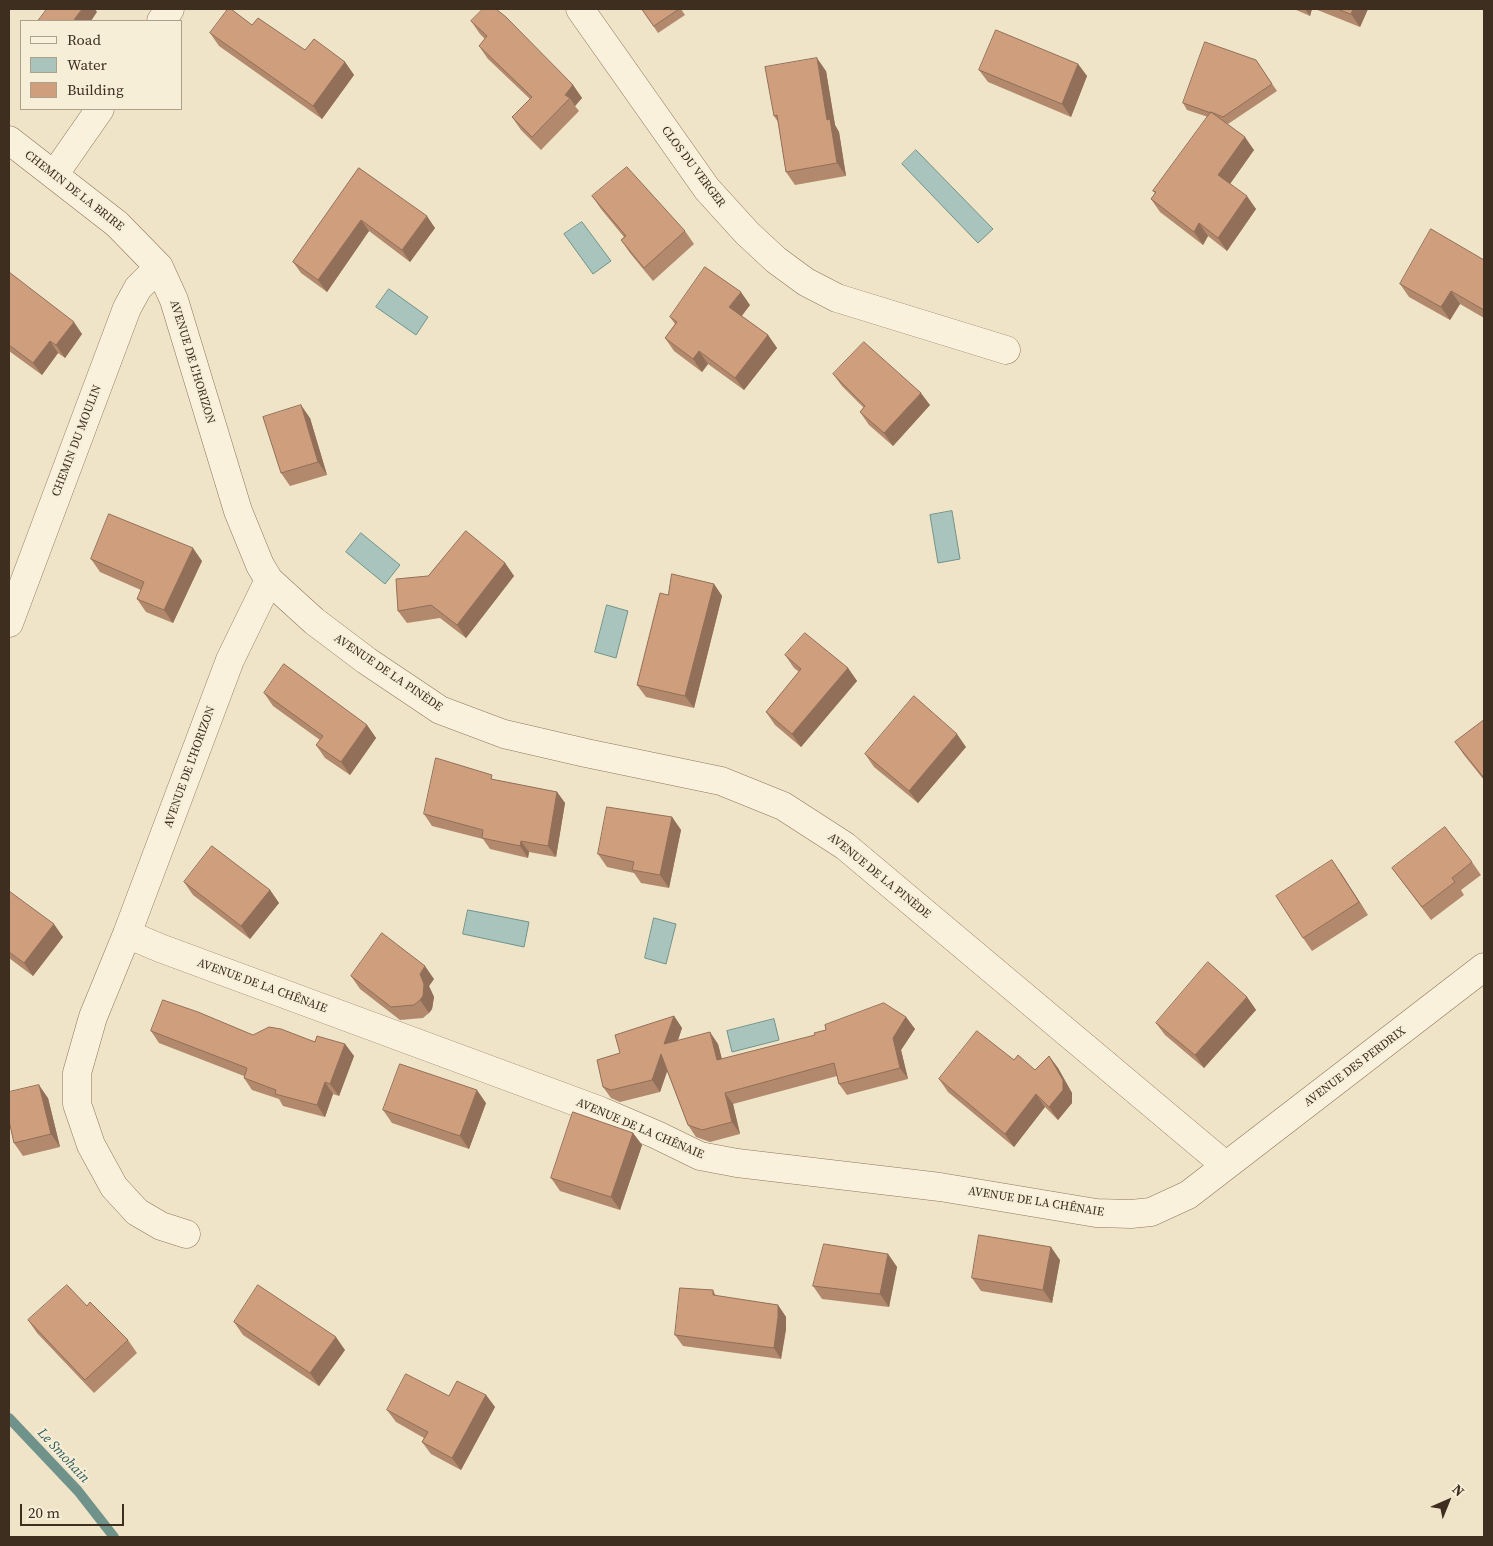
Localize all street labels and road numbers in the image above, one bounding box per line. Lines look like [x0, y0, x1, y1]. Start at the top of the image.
street label: CLOS DU VERGER [658, 124, 728, 210]
street label: CHEMIN DE LA BRIRE [22, 148, 126, 234]
street label: AVENUE DE L'HORIZON [166, 298, 218, 426]
street label: CHEMIN DU MOULIN [49, 383, 105, 499]
street label: AVENUE DE LA PINÈDE [331, 631, 445, 715]
street label: AVENUE DE L'HORIZON [161, 704, 219, 830]
street label: AVENUE DE LA PINÈDE [825, 830, 933, 922]
street label: AVENUE DE LA CHÊNAIE [195, 956, 329, 1016]
street label: AVENUE DES PERDRIX [1301, 1024, 1409, 1110]
street label: AVENUE DE LA CHÊNAIE [574, 1096, 706, 1162]
street label: AVENUE DE LA CHÊNAIE [967, 1184, 1105, 1220]

